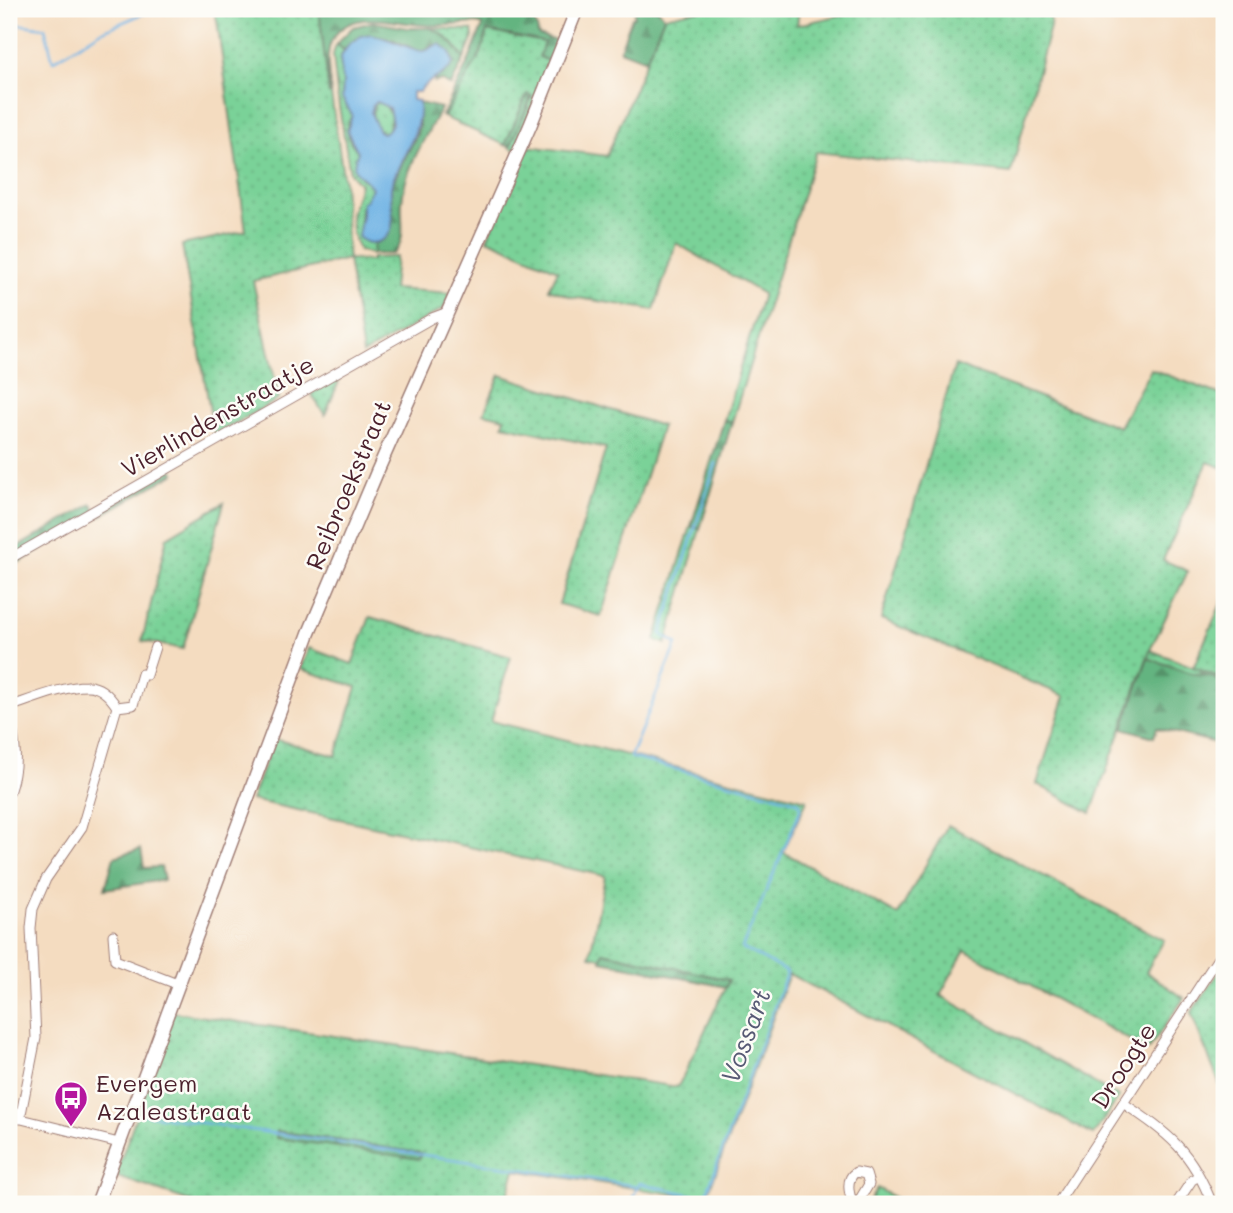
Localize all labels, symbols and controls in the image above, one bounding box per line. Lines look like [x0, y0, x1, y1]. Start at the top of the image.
street label: Vierlindenstraatje [115, 348, 319, 483]
street label: Reibroekstraat [298, 395, 397, 574]
water label: Vossart [712, 983, 778, 1088]
street label: Droogte [1084, 1016, 1162, 1114]
place label: Evergem Azaleastraat [96, 1067, 251, 1126]
bus stop icon: Evergem Azaleastraat [52, 1079, 90, 1128]

